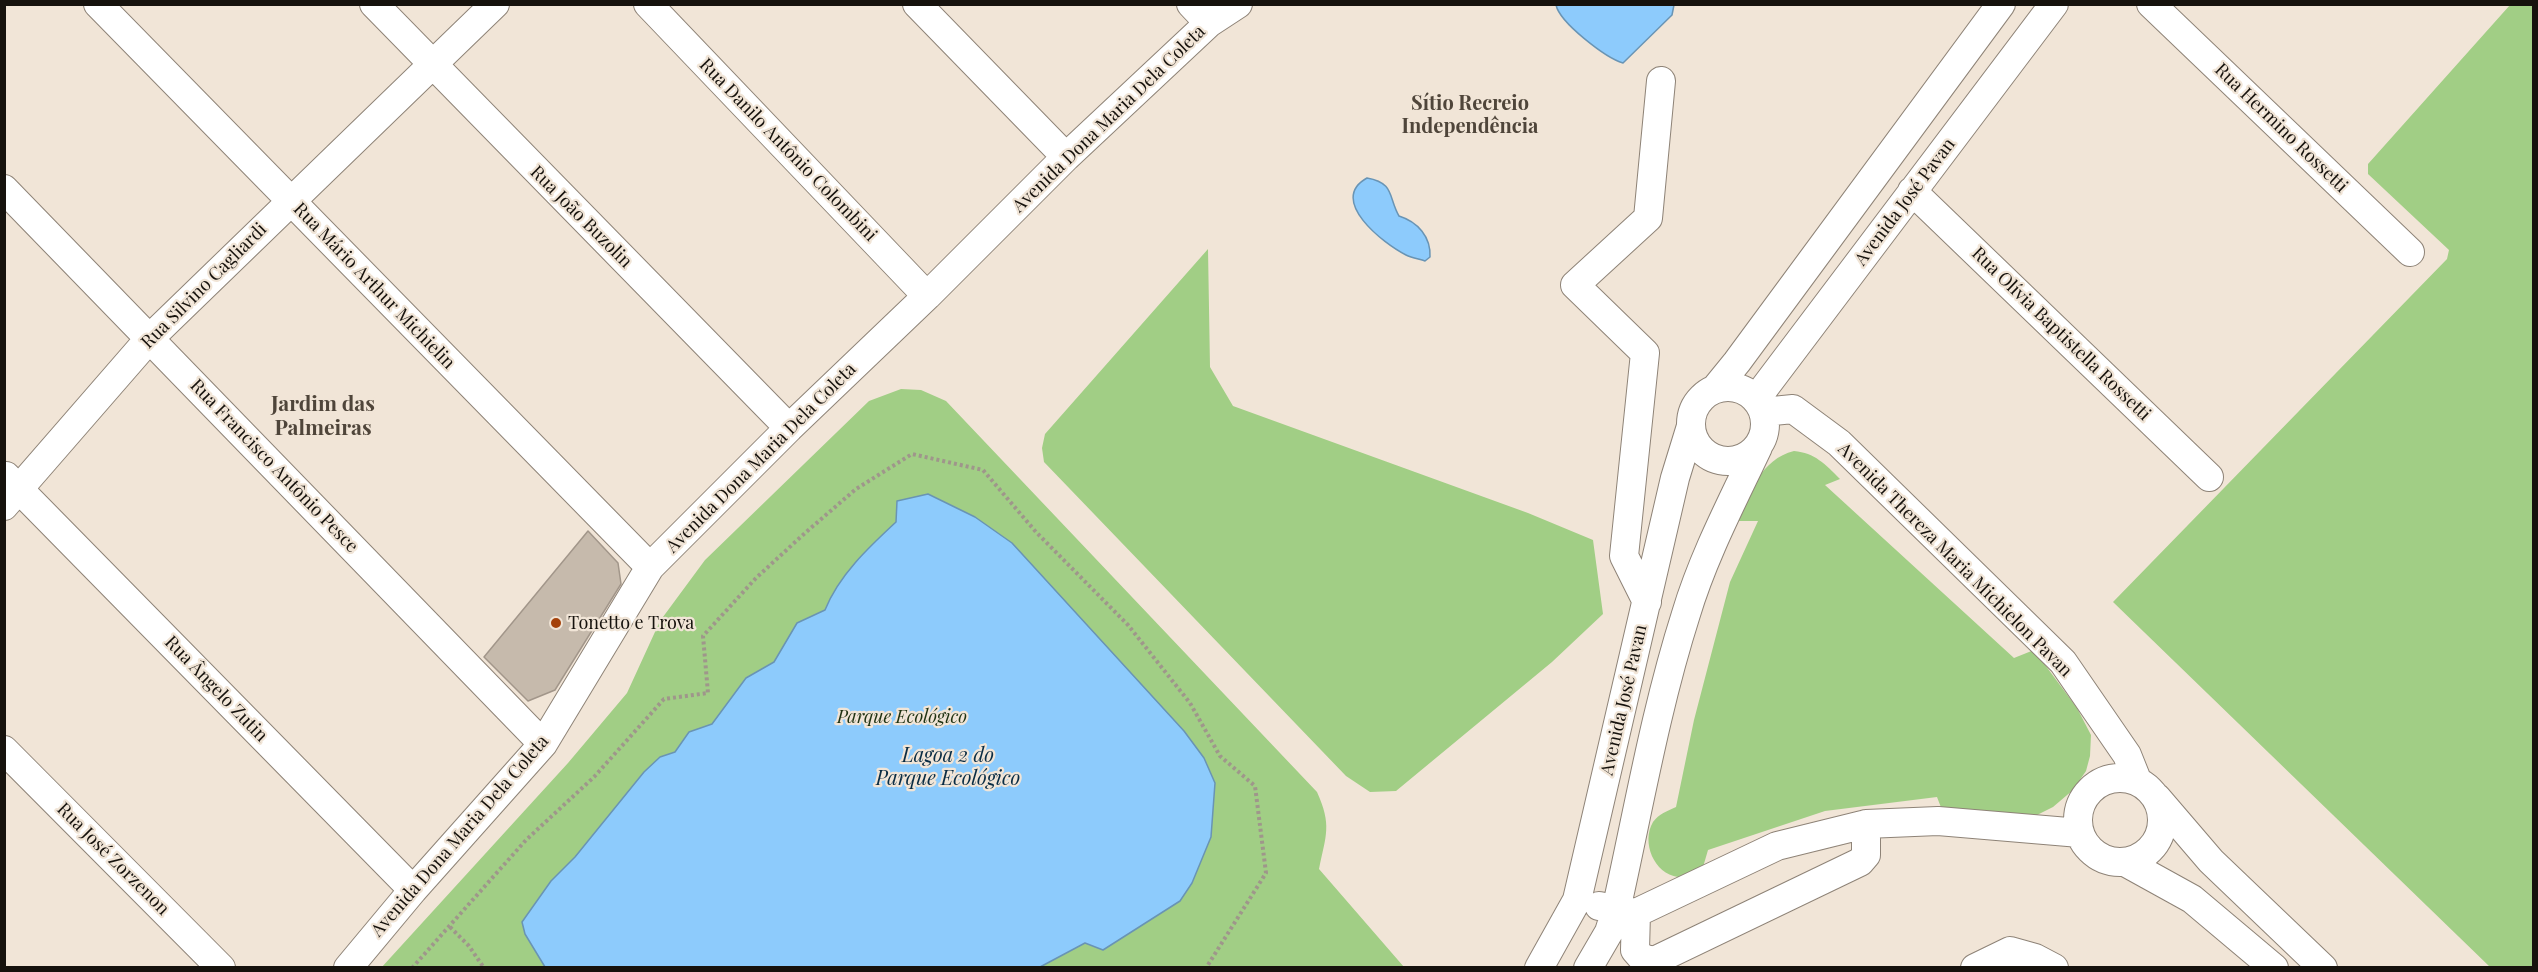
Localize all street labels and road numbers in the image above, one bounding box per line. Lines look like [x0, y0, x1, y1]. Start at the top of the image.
street label: Avenida Dona Maria Dela Coleta [1008, 21, 1210, 217]
street label: Rua Danilo Antônio Colombini [695, 54, 881, 246]
street label: Rua Hermino Rossetti [2210, 59, 2352, 197]
street label: Avenida José Pavan [1850, 134, 1960, 270]
street label: Rua João Buzolin [525, 161, 637, 273]
street label: Rua Mário Arthur Michielin [289, 198, 459, 374]
street label: Rua Silvino Cagliardi [137, 219, 271, 353]
street label: Rua Olívia Baptistella Rossetti [1967, 243, 2155, 425]
street label: Avenida Dona Maria Dela Coleta [662, 359, 860, 557]
street label: Rua Francisco Antônio Pesce [185, 375, 363, 557]
street label: Avenida Thereza Maria Michielon Pavan [1833, 438, 2077, 682]
street label: Avenida José Pavan [1596, 623, 1652, 777]
street label: Rua Ângelo Zutin [160, 632, 272, 746]
street label: Avenida Dona Maria Dela Coleta [367, 731, 553, 941]
street label: Rua José Zorzenon [52, 798, 174, 920]

